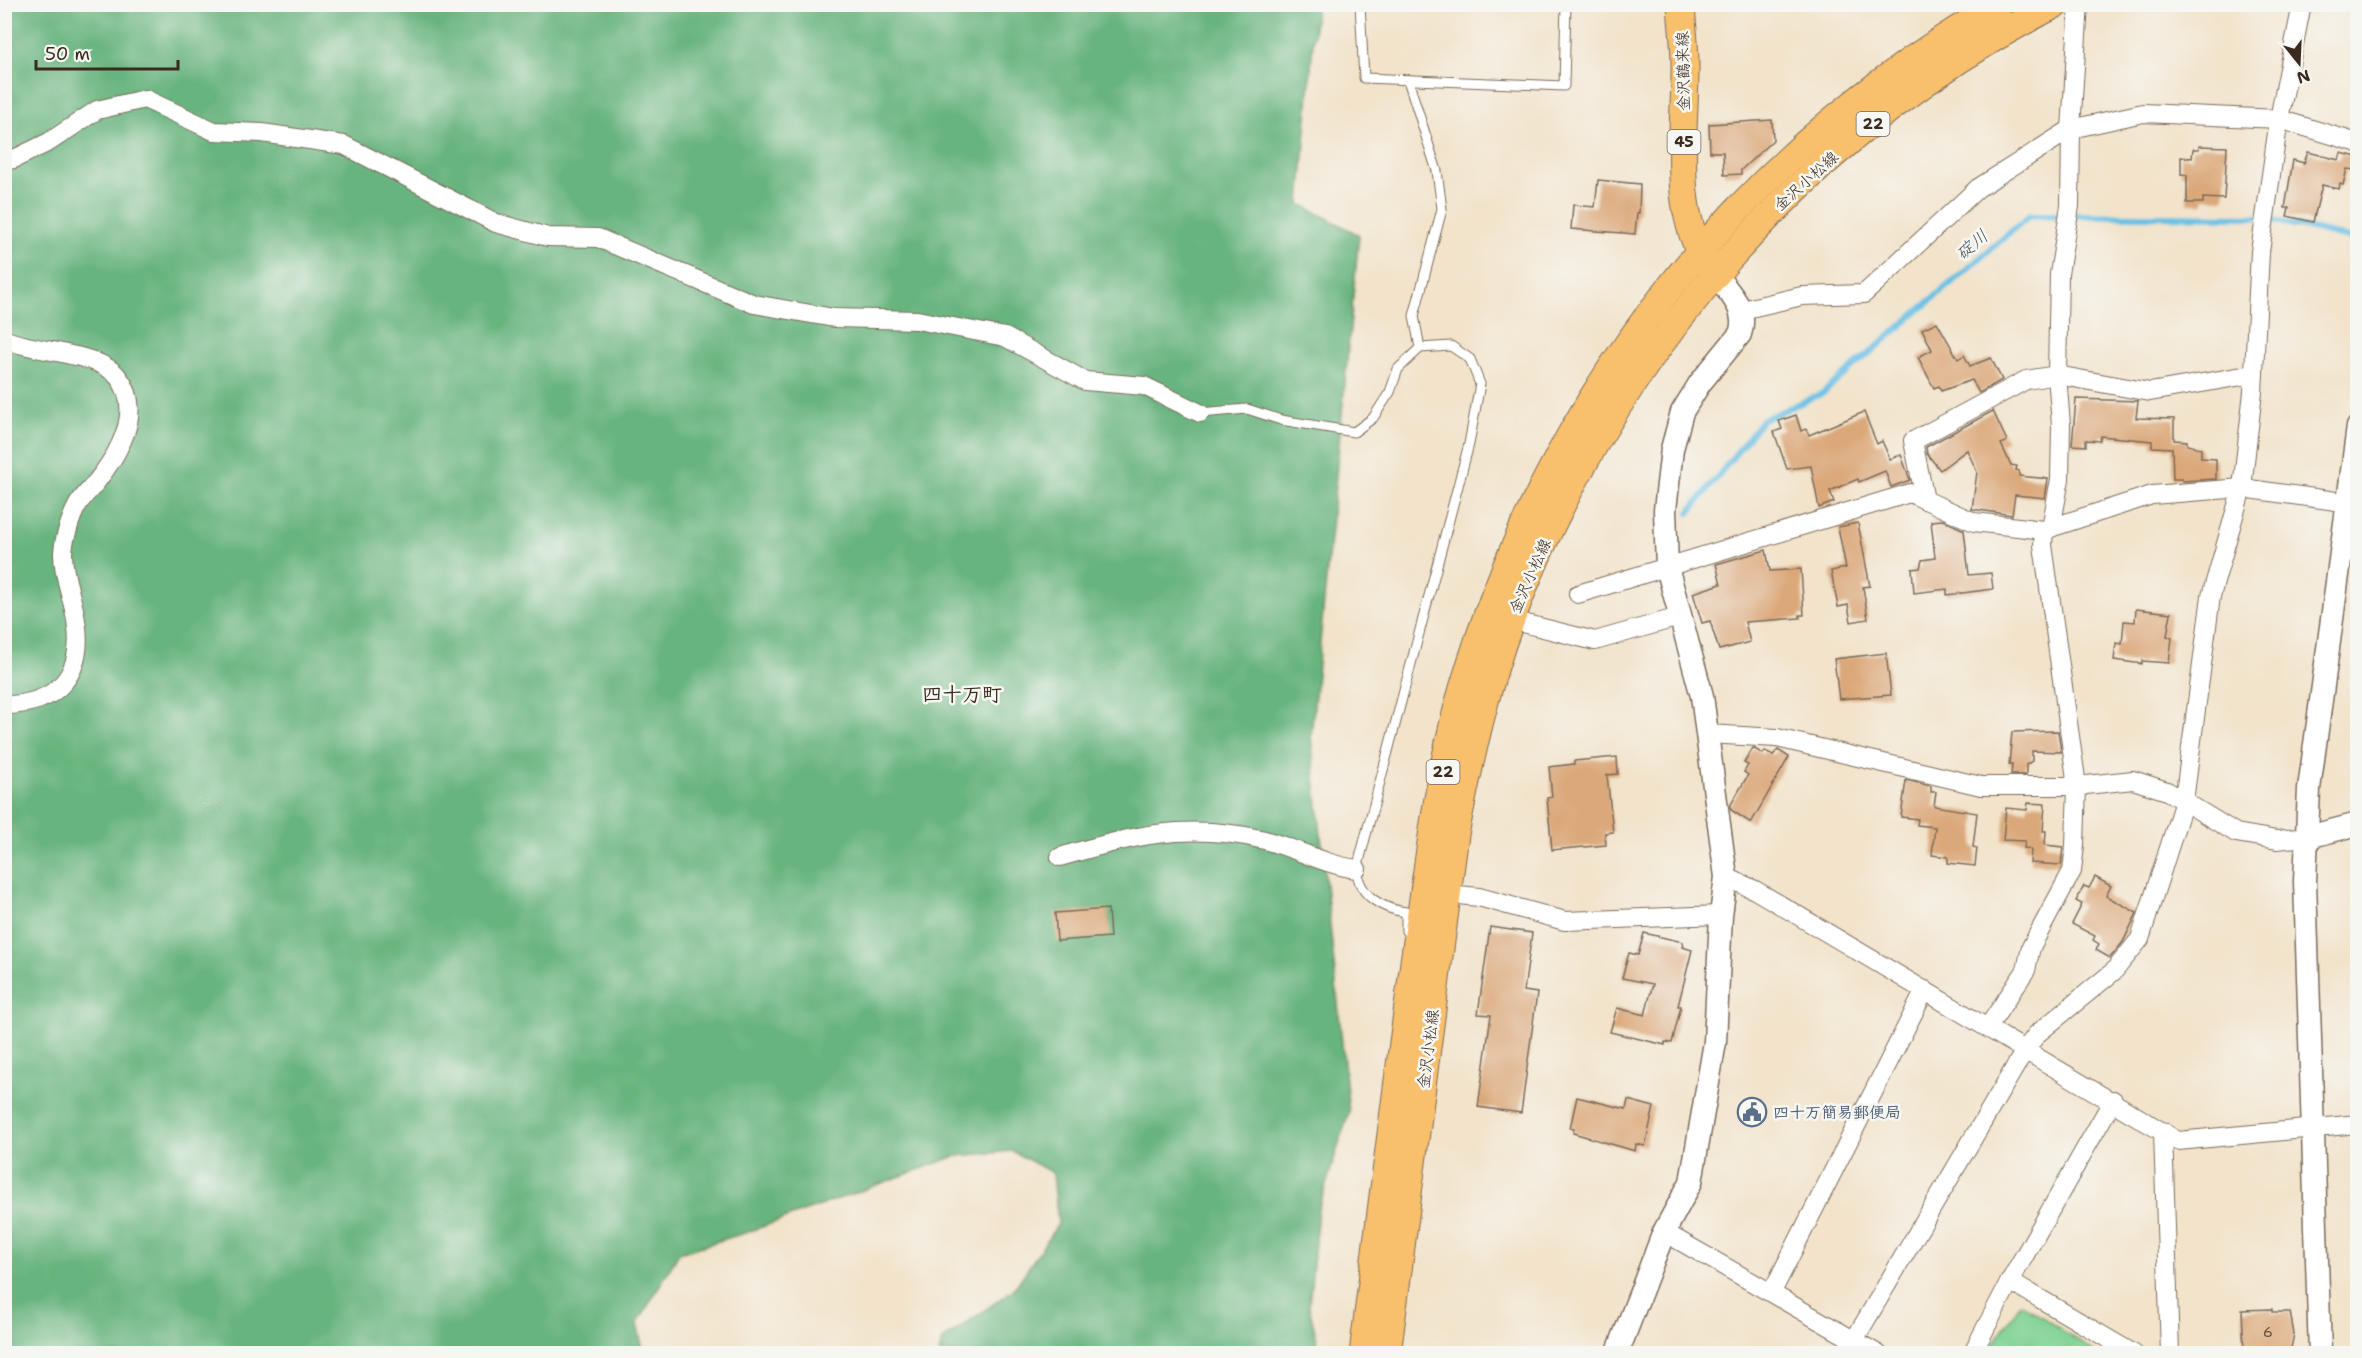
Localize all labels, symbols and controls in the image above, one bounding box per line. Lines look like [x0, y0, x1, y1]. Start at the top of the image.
street label: 金沢鶴来線 [1672, 31, 1694, 111]
scale bar [36, 33, 178, 71]
north arrow [2269, 33, 2329, 93]
text: 50 m [45, 42, 90, 66]
text: N [2294, 65, 2313, 89]
road number: 22 [1856, 112, 1890, 136]
road number: 45 [1668, 130, 1700, 154]
street label: 金沢小松線 [1769, 146, 1843, 216]
water label: 碇川 [1951, 224, 1993, 266]
street label: 金沢小松線 [1504, 535, 1556, 617]
district label: 四十万町 [922, 681, 1002, 707]
road number: 22 [1426, 760, 1460, 784]
street label: 金沢小松線 [1413, 1008, 1443, 1090]
public building icon: 四十万簡易郵便局 [1736, 1096, 1768, 1128]
place label: 四十万簡易郵便局 [1773, 1102, 1901, 1123]
house number: 6 [2263, 1323, 2273, 1341]

